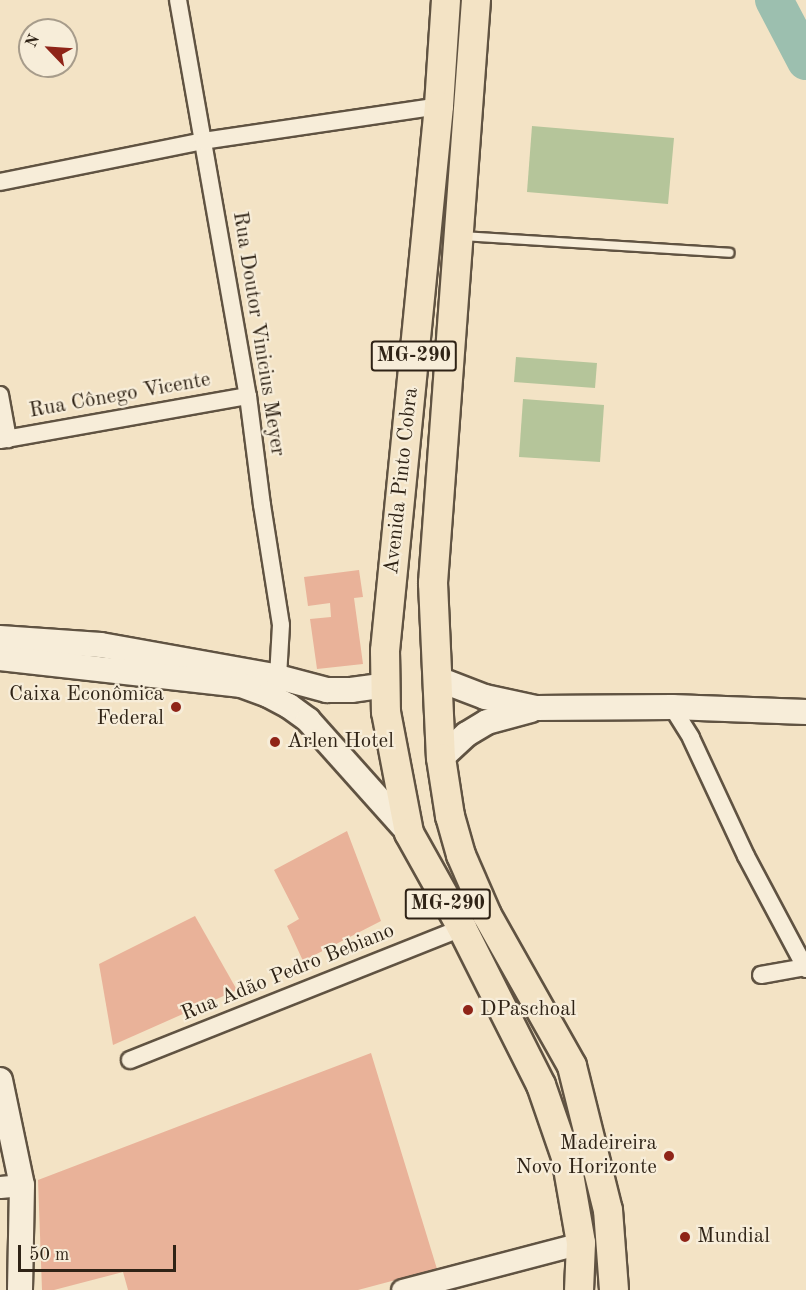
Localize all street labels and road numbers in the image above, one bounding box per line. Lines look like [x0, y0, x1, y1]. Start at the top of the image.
street label: Rua Doutor Vinicius Meyer [226, 210, 290, 458]
road number: MG-290 [370, 339, 458, 373]
street label: Rua Cônego Vicente [27, 368, 213, 424]
street label: Avenida Pinto Cobra [380, 386, 424, 576]
road number: MG-290 [404, 887, 492, 921]
street label: Rua Adão Pedro Bebiano [178, 919, 398, 1027]

